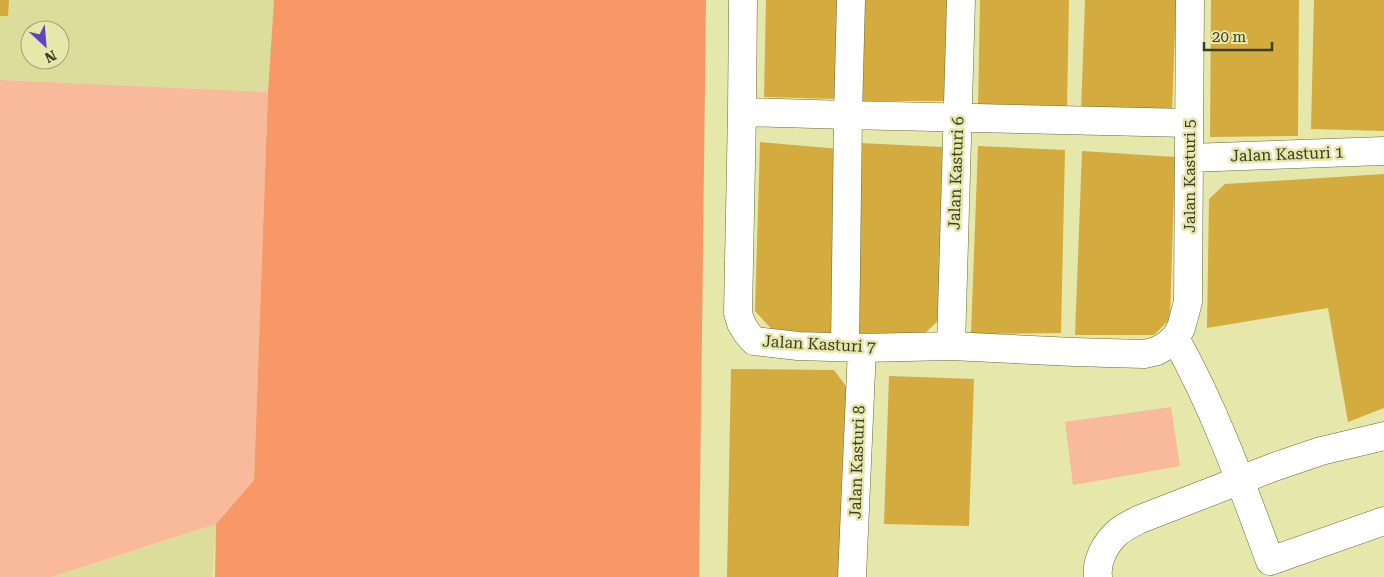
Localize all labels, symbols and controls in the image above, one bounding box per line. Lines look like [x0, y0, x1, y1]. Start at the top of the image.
north arrow [20, 20, 70, 70]
scale bar [1204, 20, 1272, 52]
text: 20 m [1212, 28, 1247, 46]
text: N [42, 47, 59, 66]
street label: Jalan Kasturi 6 [945, 116, 967, 230]
street label: Jalan Kasturi 5 [1180, 119, 1199, 233]
street label: Jalan Kasturi 1 [1230, 143, 1344, 165]
street label: Jalan Kasturi 7 [762, 332, 876, 356]
street label: Jalan Kasturi 8 [846, 405, 868, 519]

